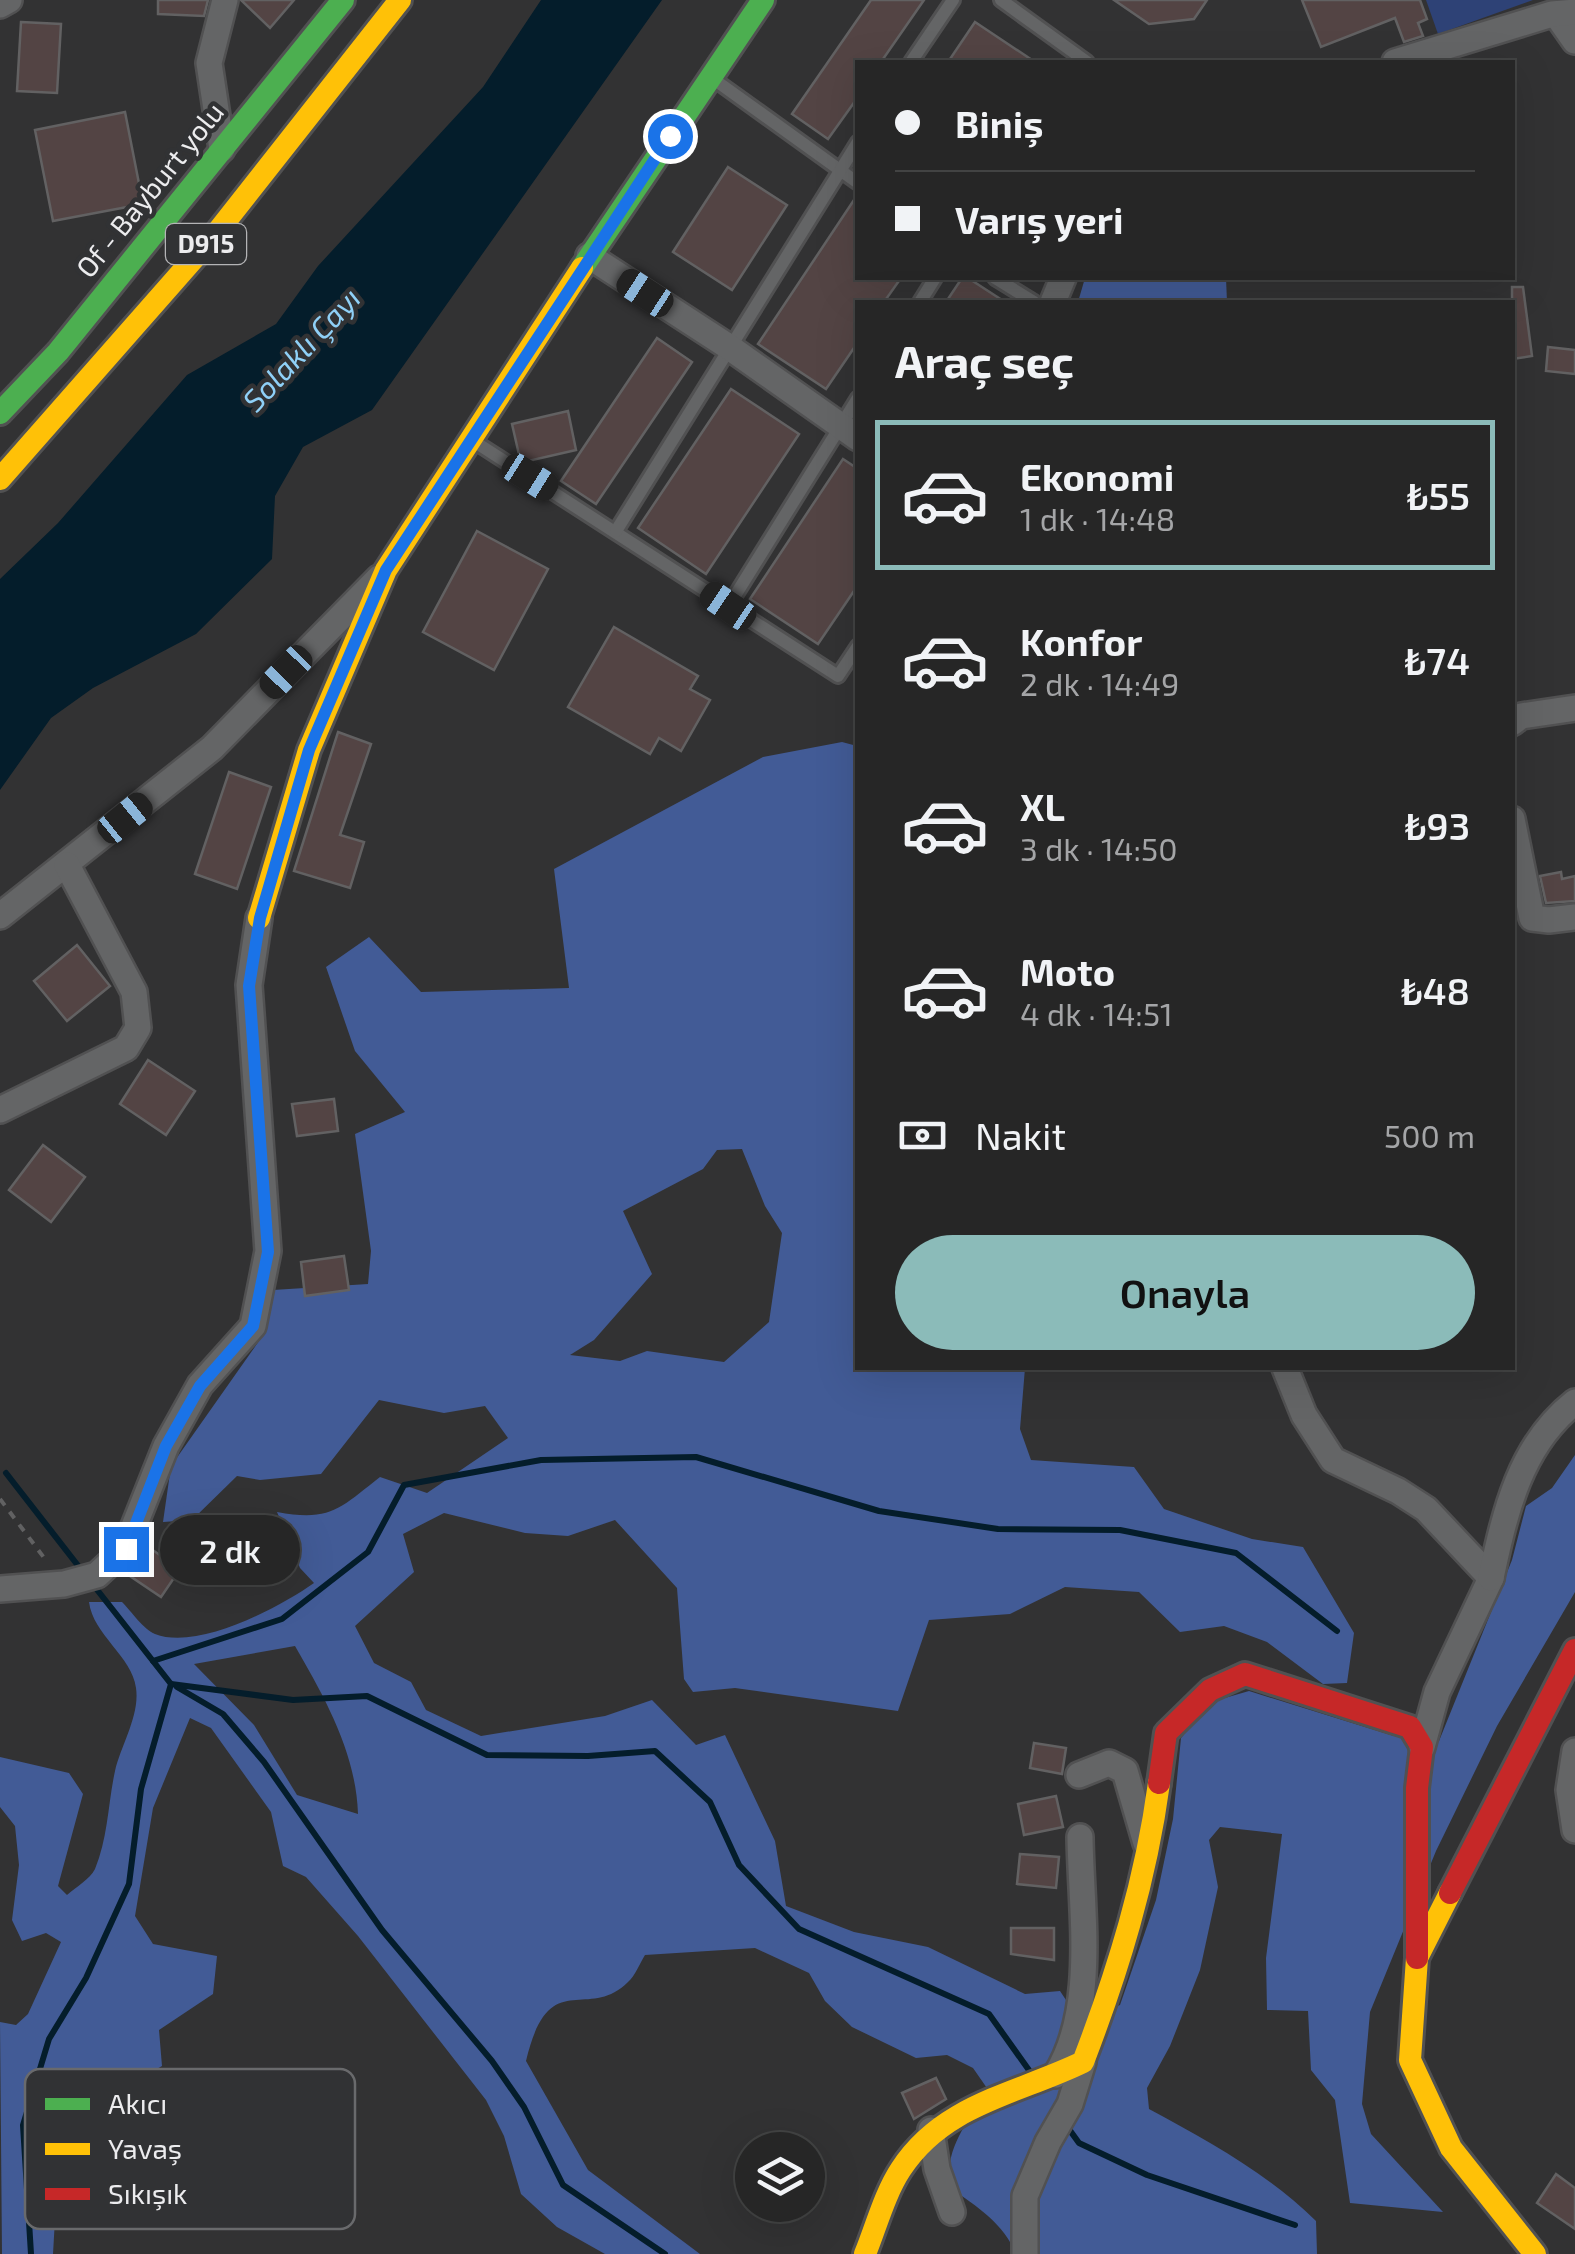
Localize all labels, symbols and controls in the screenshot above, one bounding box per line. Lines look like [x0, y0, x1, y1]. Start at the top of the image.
street label: Of - Bayburt yolu [68, 95, 230, 284]
text: Biniş [955, 100, 1043, 146]
route start [648, 114, 693, 159]
text: Varış yeri [955, 196, 1124, 242]
road number: D915 [166, 224, 246, 264]
car [612, 264, 678, 322]
water label: Solaklı Çayı [234, 279, 368, 419]
text: Araç seç [895, 333, 1074, 387]
car [497, 448, 563, 506]
icon: car [900, 450, 990, 540]
text: Ekonomi [1020, 453, 1174, 499]
text: ₺55 [1407, 472, 1470, 518]
text: 1 dk · 14:48 [1020, 499, 1175, 537]
car [695, 577, 761, 635]
icon: car [900, 615, 990, 705]
text: Konfor [1020, 618, 1142, 664]
text: ₺74 [1405, 637, 1470, 683]
car [254, 640, 318, 704]
text: 2 dk · 14:49 [1020, 664, 1179, 702]
icon: car [900, 780, 990, 870]
text: XL [1020, 783, 1065, 829]
car [92, 787, 158, 849]
text: ₺93 [1405, 802, 1470, 848]
text: 3 dk · 14:50 [1020, 829, 1177, 867]
icon: car [900, 945, 990, 1035]
text: Moto [1020, 948, 1115, 994]
text: ₺48 [1401, 967, 1470, 1013]
text: 4 dk · 14:51 [1020, 994, 1173, 1032]
icon: cash [895, 1108, 950, 1163]
text: Nakit [975, 1112, 1066, 1158]
text: 500 m [1384, 1116, 1475, 1154]
button: Onayla [895, 1235, 1475, 1350]
callout: 2 dk [161, 1514, 301, 1584]
route end [104, 1527, 149, 1572]
text: 2 dk [199, 1531, 261, 1569]
legend [25, 2069, 355, 2229]
text: Akıcı [108, 2086, 167, 2120]
text: Yavaş [108, 2131, 182, 2166]
map controls [735, 2132, 825, 2222]
button: layers [735, 2132, 825, 2222]
text: Sıkışık [108, 2176, 187, 2211]

